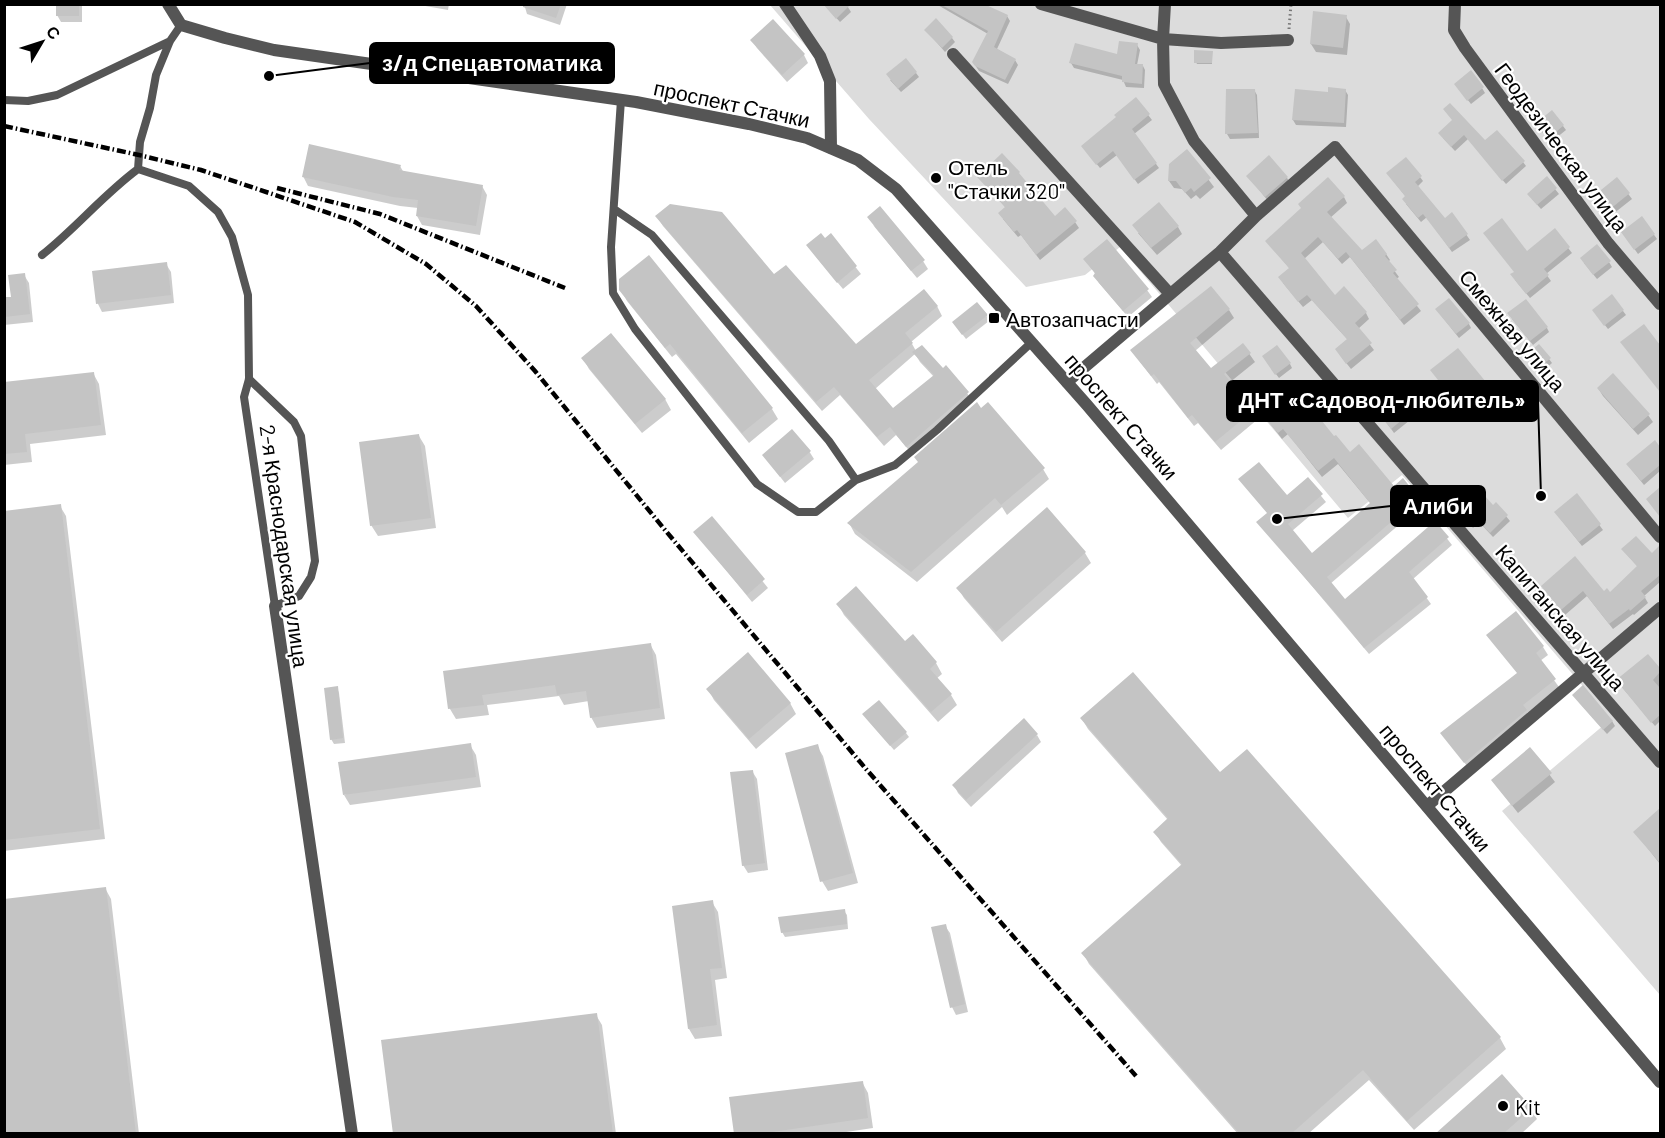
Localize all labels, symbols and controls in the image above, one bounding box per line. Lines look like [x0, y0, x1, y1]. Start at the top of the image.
north arrow [12, 12, 72, 72]
text: С [43, 22, 65, 43]
callout: з/д Спецавтоматика [370, 43, 614, 83]
text: з/д Спецавтоматика [382, 49, 603, 76]
street label: Геодезическая улица [1490, 57, 1634, 237]
street label: проспект Стачки [652, 74, 812, 132]
place label: Отель "Стачки 320" [948, 154, 1065, 203]
marker: Отель "Стачки 320" [929, 171, 943, 185]
street label: Смежная улица [1455, 264, 1572, 396]
place label: Автозапчасти [1006, 306, 1139, 331]
marker: Автозапчасти [987, 311, 1001, 325]
street label: проспект Стачки [1060, 348, 1184, 484]
callout: ДНТ «Садовод-любитель» [1227, 381, 1538, 421]
text: ДНТ «Садовод-любитель» [1238, 386, 1526, 413]
street label: 2-я Краснодарская улица [256, 423, 314, 669]
callout: Алиби [1391, 486, 1485, 526]
text: Алиби [1403, 492, 1473, 518]
street label: Капитанская улица [1491, 539, 1631, 695]
street label: проспект Стачки [1375, 718, 1497, 856]
place label: Kit [1515, 1094, 1541, 1119]
marker: Kit [1496, 1099, 1510, 1113]

